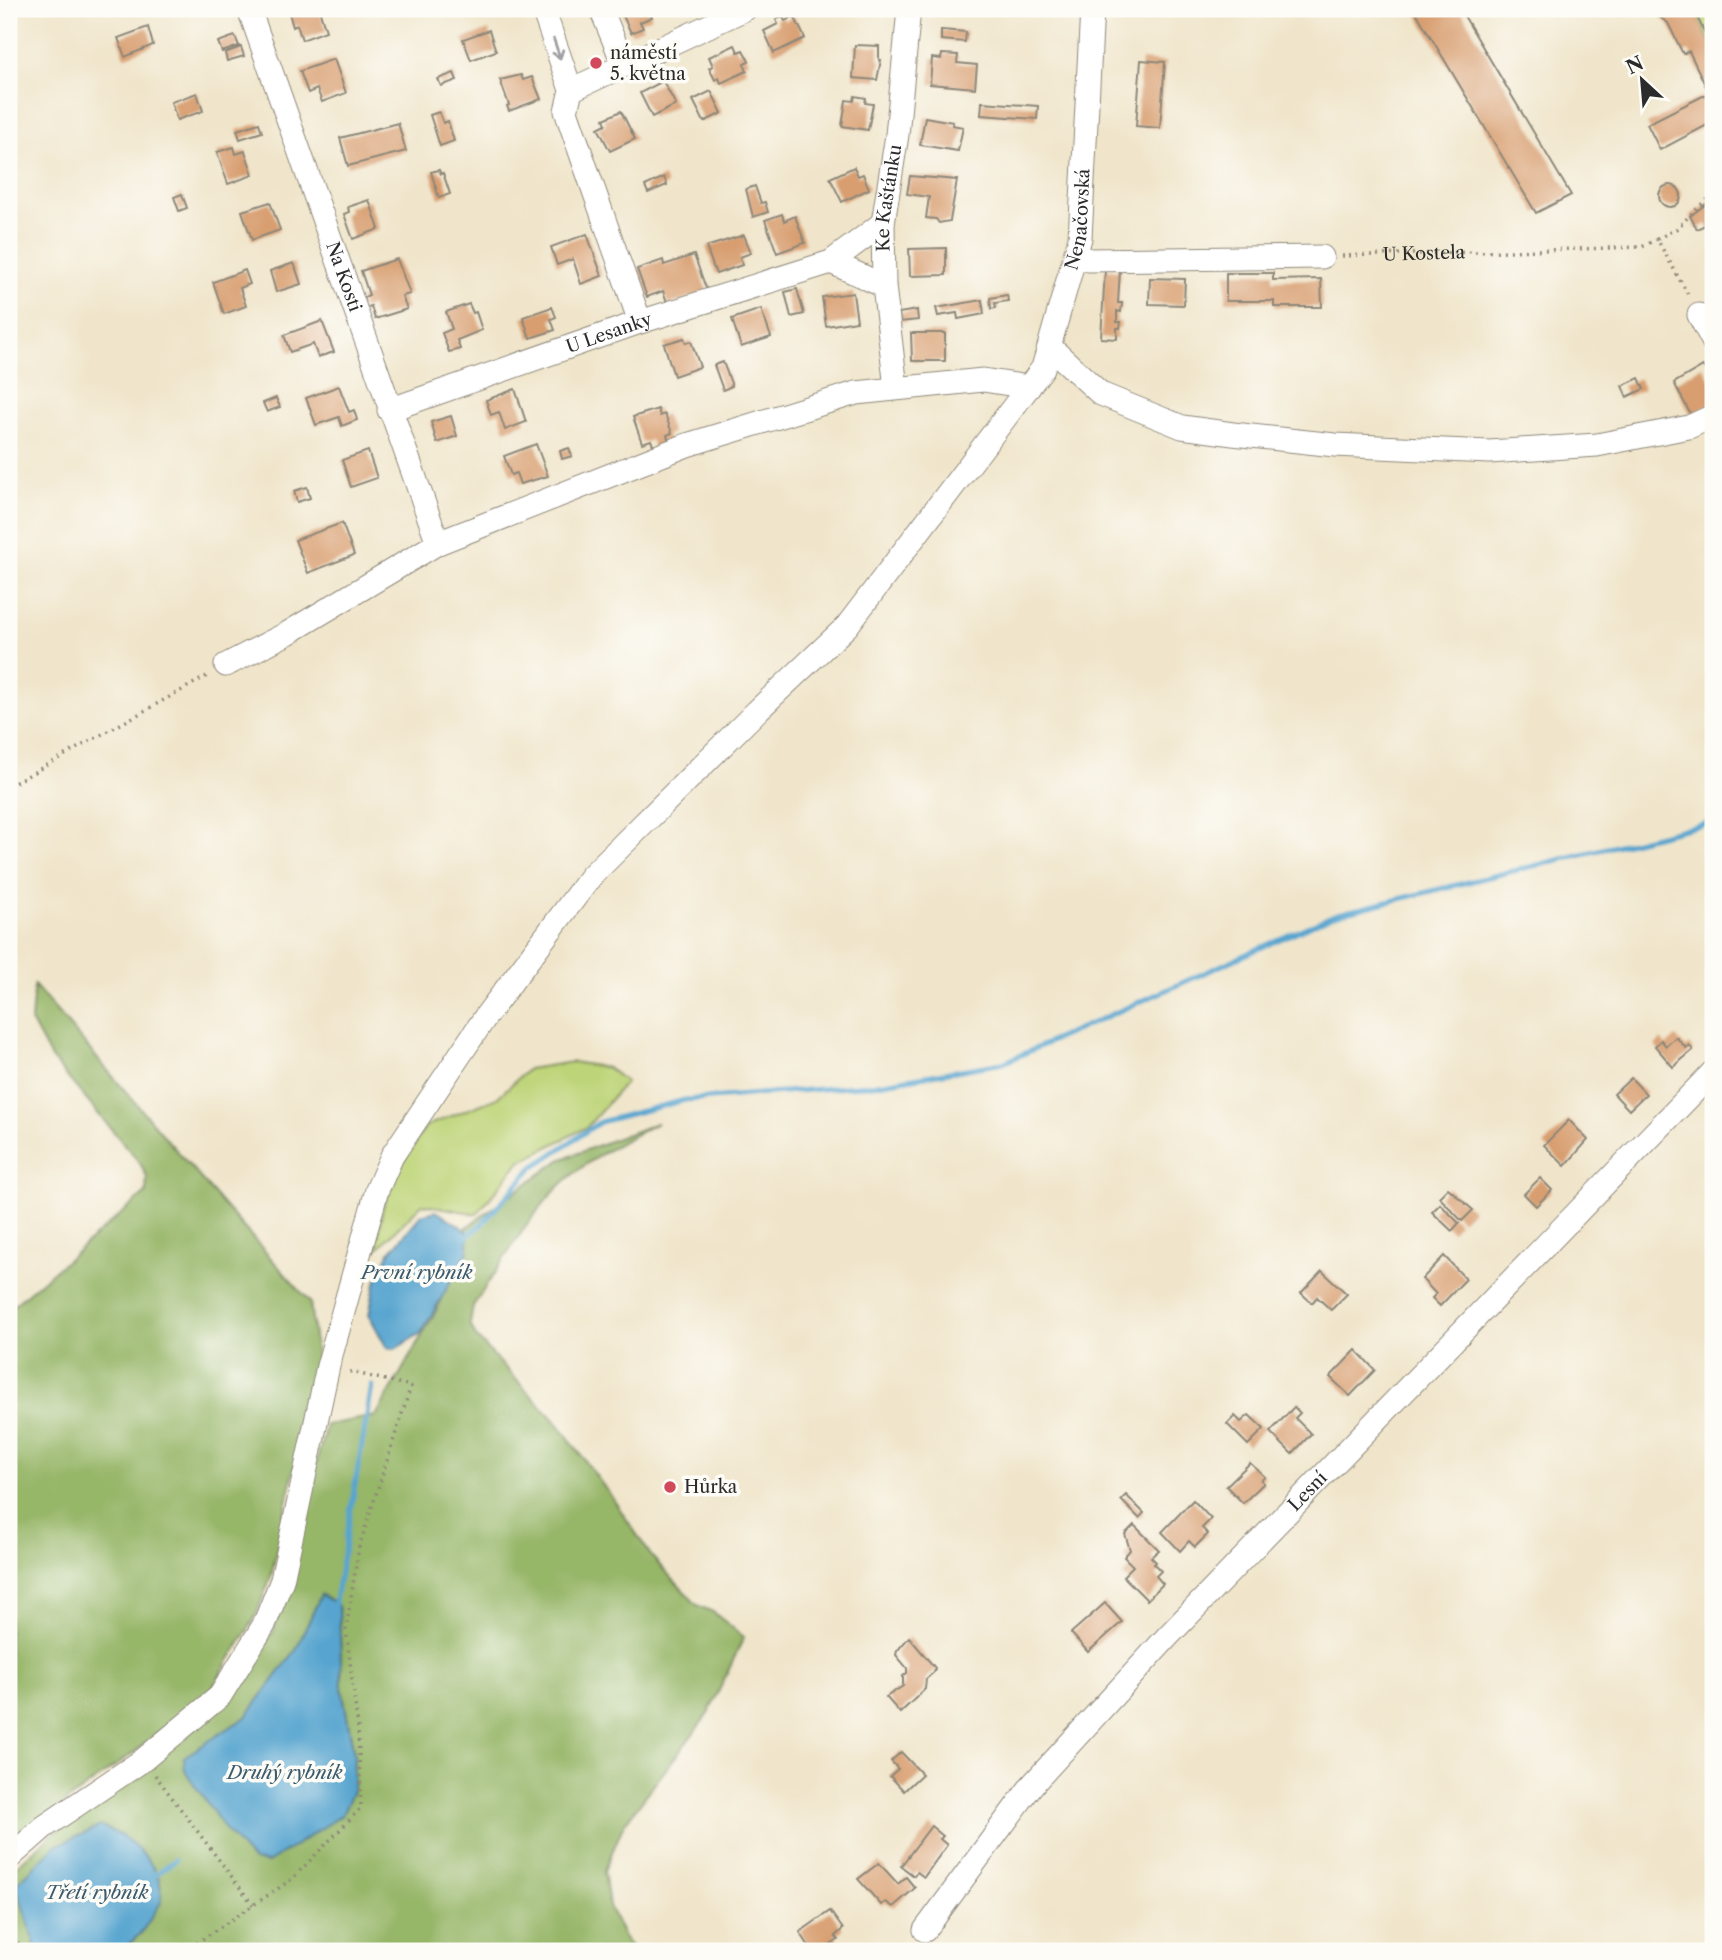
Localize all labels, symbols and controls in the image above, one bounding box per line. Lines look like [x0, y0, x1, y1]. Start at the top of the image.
one-way arrow [552, 38, 564, 60]
place label: náměstí 5. května [610, 42, 686, 85]
north arrow [1606, 46, 1676, 116]
text: N [1622, 51, 1647, 79]
marker: náměstí 5. května [588, 55, 604, 71]
street label: Ke Kaštánku [872, 143, 906, 252]
street label: Nenačovská [1060, 168, 1095, 273]
street label: Na Kosti [321, 239, 366, 315]
street label: U Kostela [1383, 241, 1466, 266]
street label: U Lesanky [563, 308, 655, 358]
water label: První rybník [359, 1261, 473, 1284]
street label: Lesní [1284, 1467, 1332, 1516]
place label: Hůrka [684, 1476, 738, 1498]
marker: Hůrka [662, 1479, 678, 1495]
water label: Druhý rybník [225, 1761, 343, 1784]
water label: Třetí rybník [45, 1881, 149, 1904]

